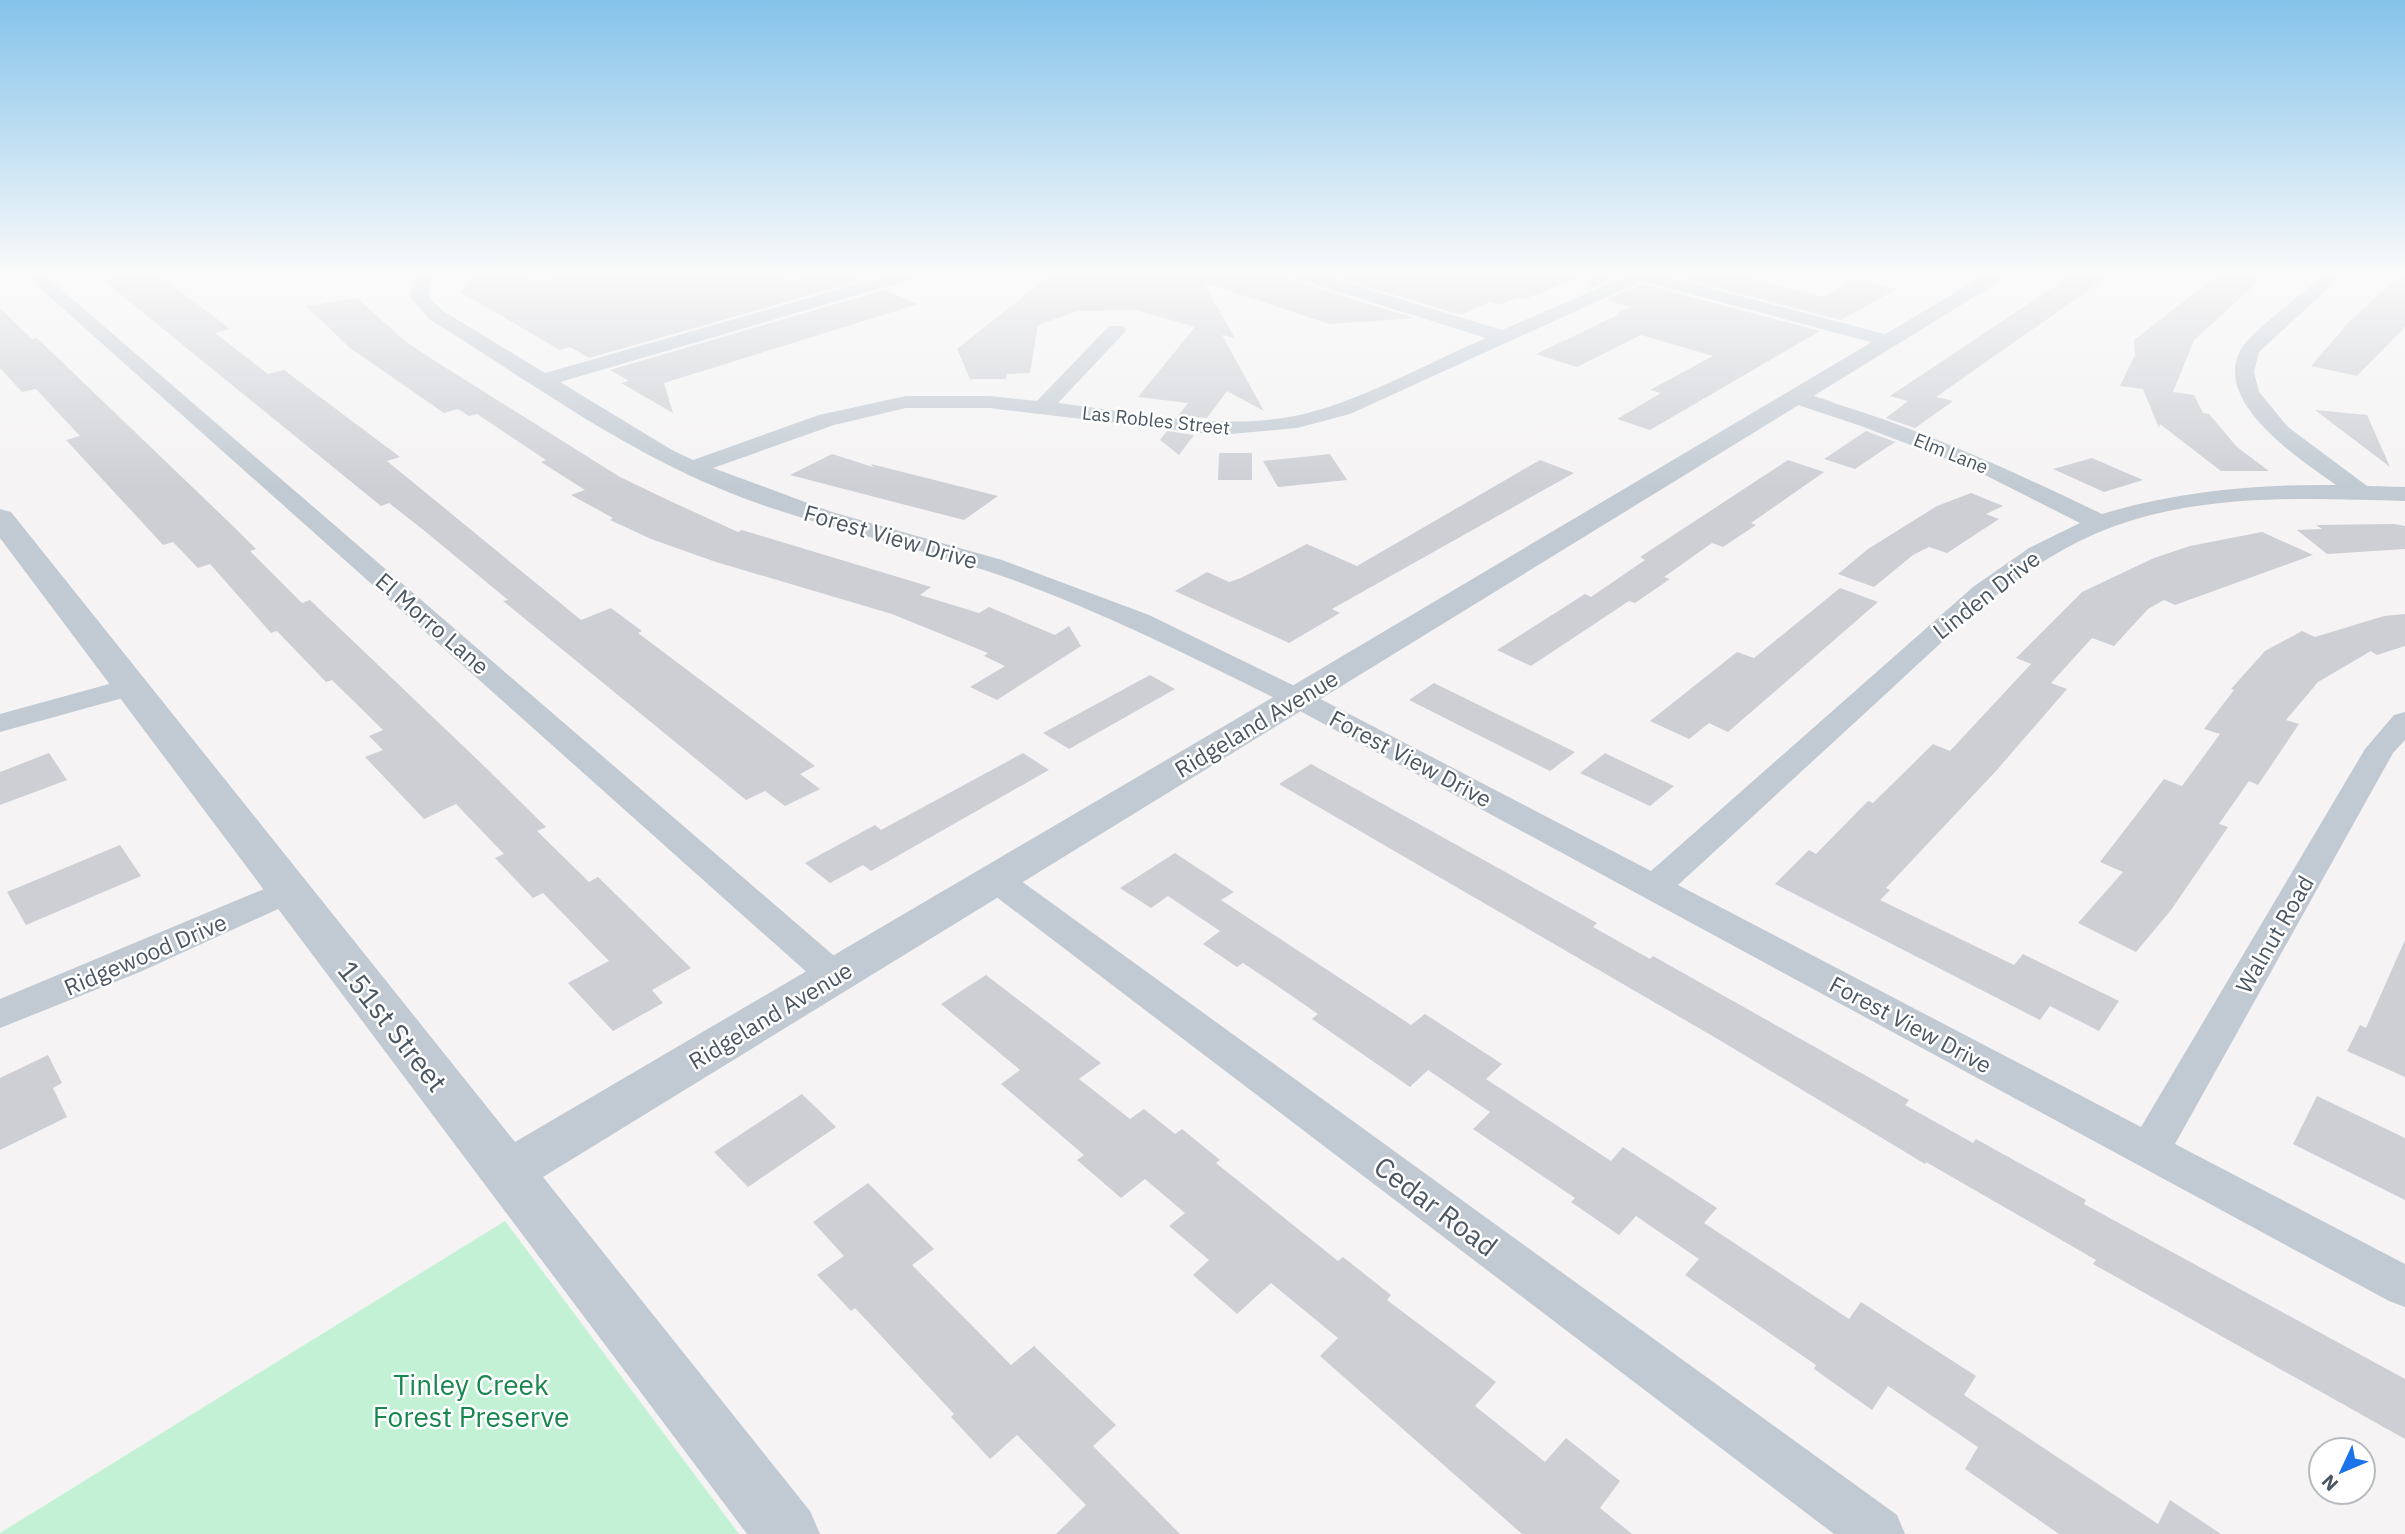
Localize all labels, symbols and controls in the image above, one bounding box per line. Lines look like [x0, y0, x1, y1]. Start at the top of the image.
street label: Las Robles Street [1081, 400, 1231, 440]
street label: Elm Lane [1910, 427, 1992, 479]
street label: Forest View Drive [801, 497, 981, 575]
street label: Linden Drive [1926, 543, 2046, 645]
street label: El Morro Lane [370, 565, 496, 681]
street label: Ridgeland Avenue [1169, 662, 1343, 784]
street label: Forest View Drive [1325, 703, 1497, 813]
street label: Walnut Road [2228, 870, 2320, 998]
street label: Ridgewood Drive [59, 906, 231, 1002]
street label: 151st Street [330, 953, 456, 1099]
street label: Ridgeland Avenue [683, 954, 857, 1076]
street label: Forest View Drive [1825, 969, 1997, 1079]
street label: Cedar Road [1367, 1148, 1505, 1264]
park label: Tinley Creek Forest Preserve [373, 1366, 569, 1435]
north arrow [2307, 1436, 2377, 1506]
text: N [2316, 1470, 2343, 1496]

